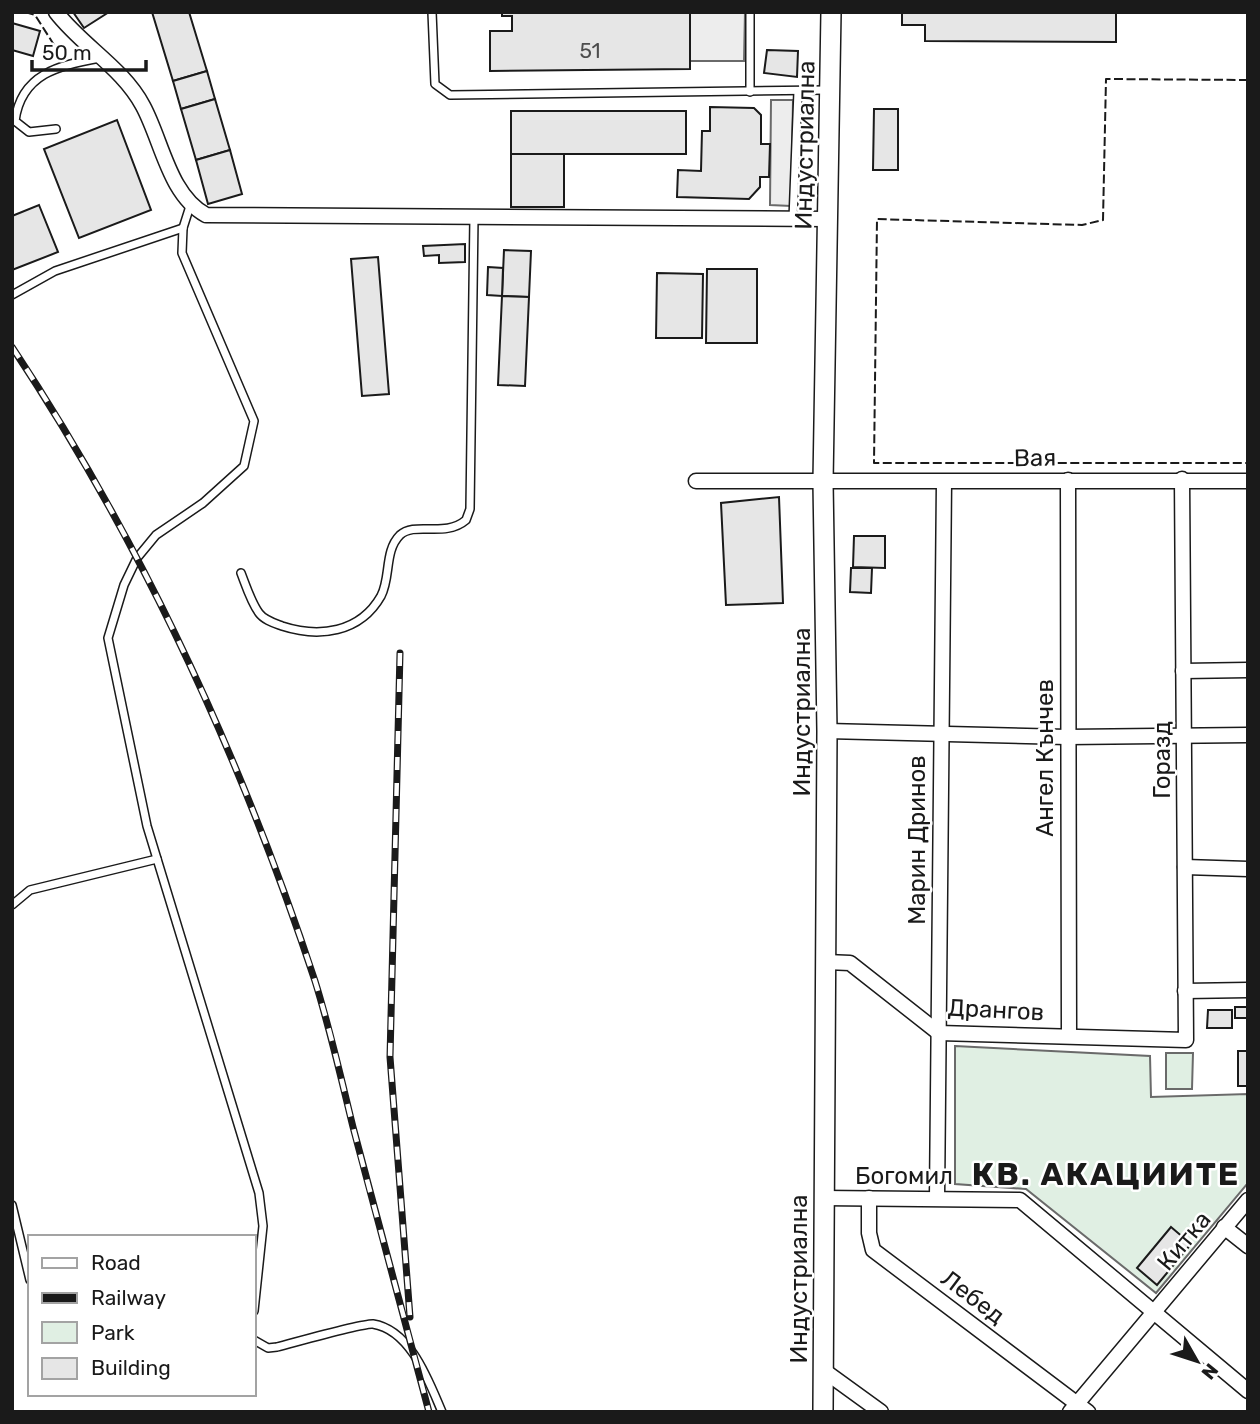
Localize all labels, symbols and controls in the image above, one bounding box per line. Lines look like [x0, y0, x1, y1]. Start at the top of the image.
scale bar [32, 28, 145, 72]
house number: 51 [579, 38, 601, 63]
text: 50 m [42, 40, 92, 65]
street label: Индустриална [790, 60, 820, 230]
street label: Вая [1014, 444, 1056, 472]
street label: Индустриална [788, 627, 816, 797]
street label: Ангел Кънчев [1031, 679, 1059, 837]
street label: Горазд [1148, 721, 1176, 799]
street label: Марин Дринов [903, 755, 931, 925]
street label: Дрангов [947, 993, 1045, 1027]
district label: КВ. АКАЦИИТЕ [972, 1155, 1240, 1193]
street label: Богомил [855, 1162, 953, 1190]
street label: Индустриална [785, 1194, 813, 1364]
street label: Китка [1151, 1206, 1217, 1276]
legend [28, 1235, 256, 1396]
text: Road [91, 1250, 141, 1275]
street label: Лебед [936, 1264, 1010, 1330]
text: Railway [91, 1285, 166, 1310]
text: Park [91, 1320, 135, 1345]
north arrow [1162, 1326, 1232, 1396]
text: Building [91, 1355, 171, 1380]
text: N [1197, 1359, 1223, 1384]

